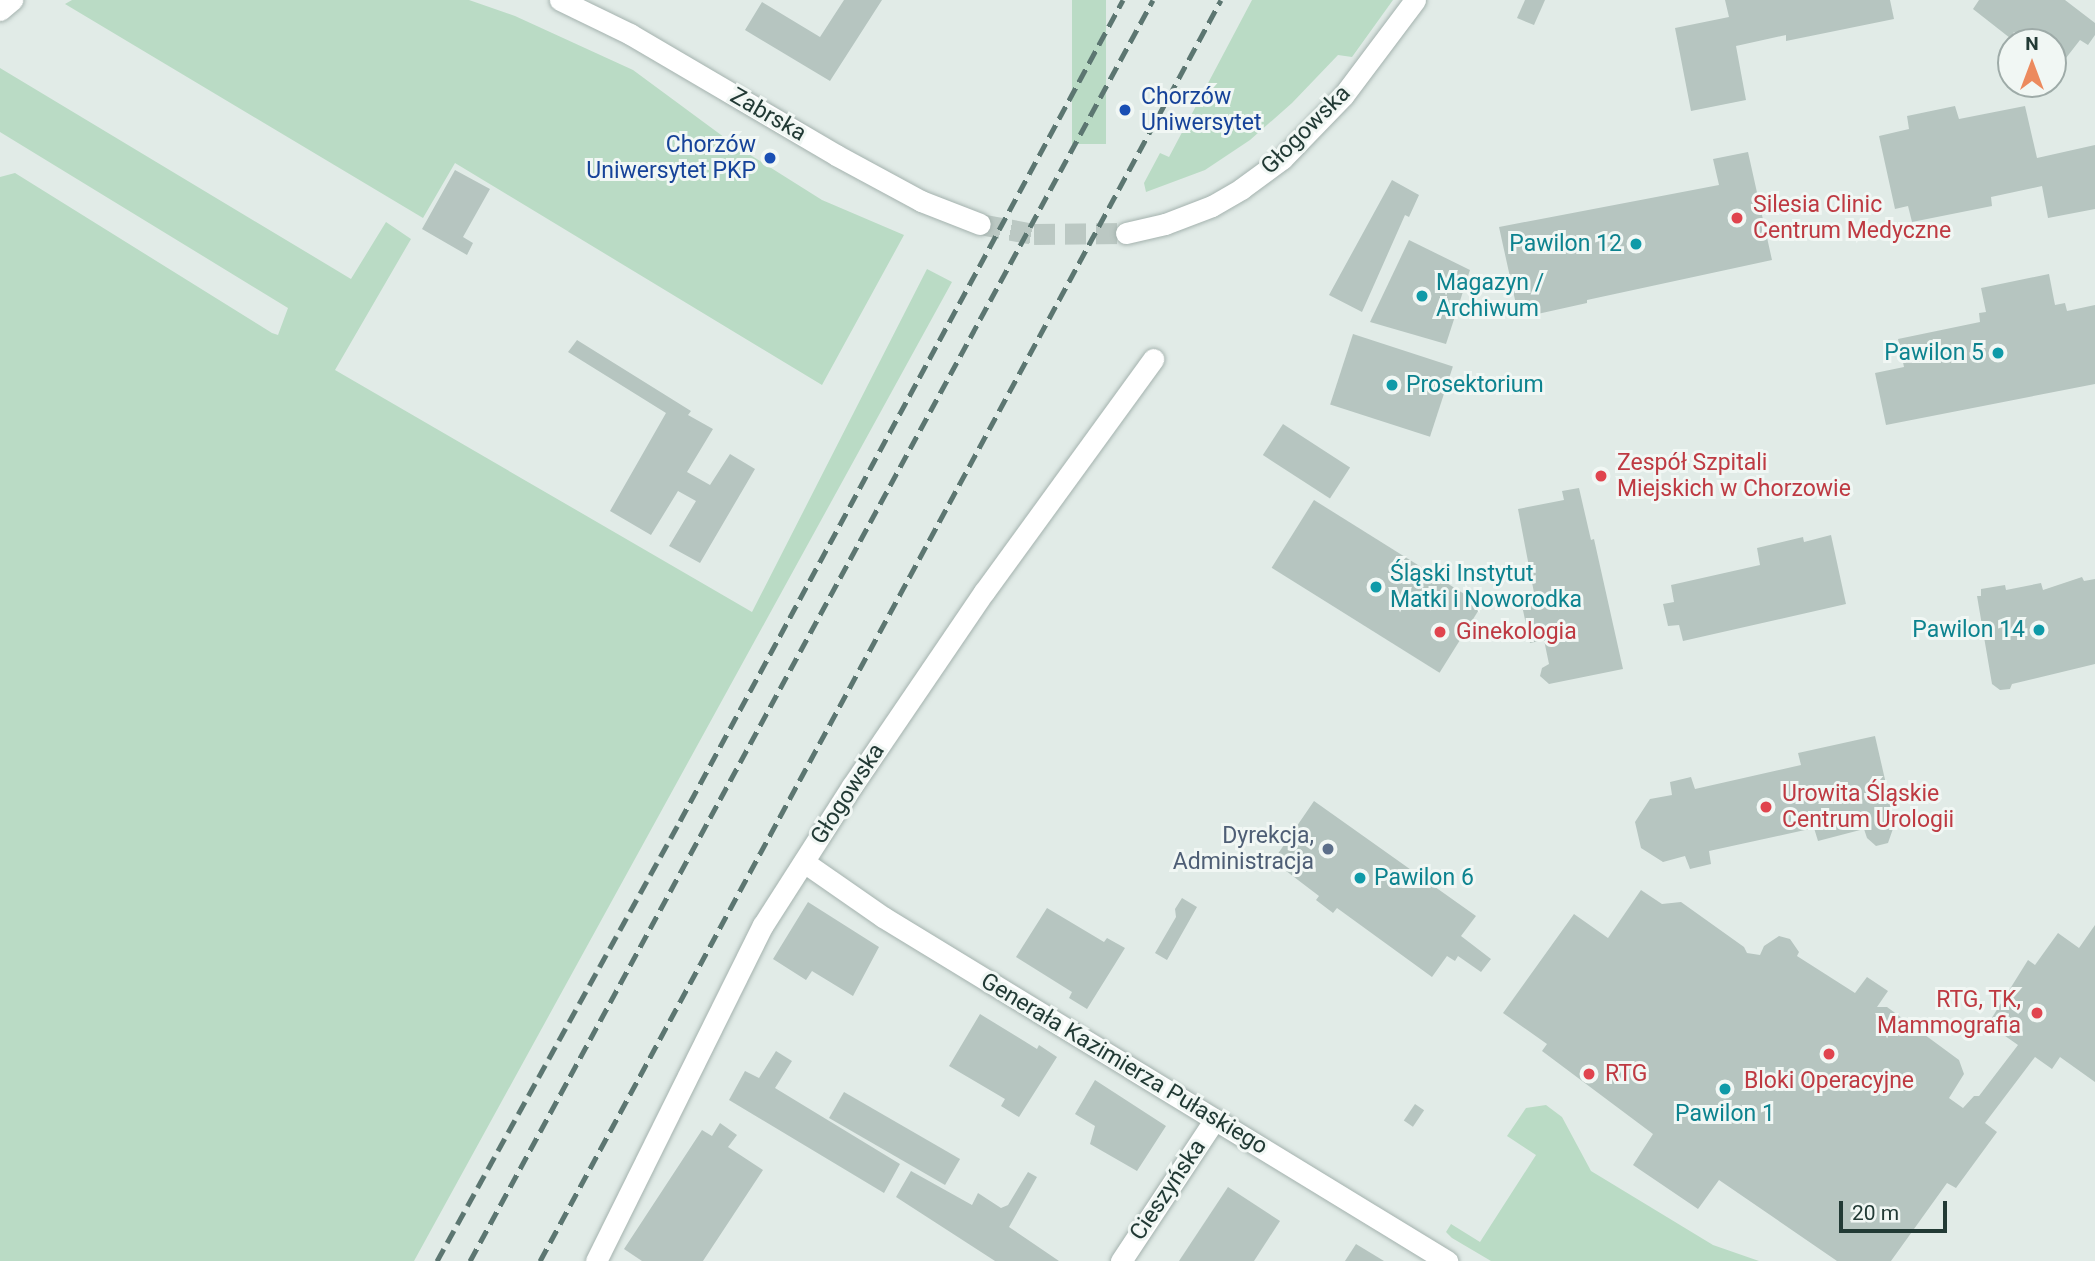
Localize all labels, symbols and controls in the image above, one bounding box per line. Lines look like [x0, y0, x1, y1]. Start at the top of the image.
north arrow [1997, 28, 2067, 98]
text: N [2025, 32, 2039, 55]
street label: Głogowska [1256, 80, 1356, 180]
street label: Zabrska [725, 82, 811, 148]
place label: Chorzów Uniwersytet [1141, 83, 1261, 137]
marker: Chorzów Uniwersytet [1115, 100, 1135, 120]
place label: Chorzów Uniwersytet PKP [586, 131, 756, 185]
marker: Chorzów Uniwersytet PKP [762, 150, 778, 166]
place label: Silesia Clinic Centrum Medyczne [1753, 191, 1951, 245]
marker: Silesia Clinic Centrum Medyczne [1727, 208, 1747, 228]
place label: Pawilon 12 [1509, 230, 1622, 258]
marker: Pawilon 12 [1628, 236, 1644, 252]
place label: Magazyn / Archiwum [1436, 269, 1544, 323]
marker: Magazyn / Archiwum [1414, 288, 1430, 304]
place label: Pawilon 5 [1884, 339, 1984, 367]
marker: Pawilon 5 [1990, 345, 2006, 361]
place label: Prosektorium [1406, 371, 1544, 399]
marker: Prosektorium [1384, 377, 1400, 393]
place label: Zespół Szpitali Miejskich w Chorzowie [1617, 449, 1851, 503]
marker: Zespół Szpitali Miejskich w Chorzowie [1591, 466, 1611, 486]
place label: Śląski Instytut Matki i Noworodka [1390, 560, 1582, 614]
marker: Śląski Instytut Matki i Noworodka [1368, 579, 1384, 595]
place label: Pawilon 14 [1912, 616, 2025, 644]
place label: Ginekologia [1456, 618, 1577, 646]
marker: Ginekologia [1430, 622, 1450, 642]
marker: Pawilon 14 [2031, 622, 2047, 638]
street label: Głogowska [805, 739, 891, 849]
place label: Urowita Śląskie Centrum Urologii [1782, 780, 1954, 834]
marker: Urowita Śląskie Centrum Urologii [1756, 797, 1776, 817]
place label: Dyrekcja, Administracja [1173, 822, 1314, 876]
marker: Dyrekcja, Administracja [1320, 841, 1336, 857]
place label: Pawilon 6 [1374, 864, 1474, 892]
marker: Pawilon 6 [1352, 870, 1368, 886]
street label: Generała Kazimierza Pułaskiego [976, 967, 1272, 1161]
place label: RTG, TK, Mammografia [1877, 986, 2021, 1040]
marker: RTG, TK, Mammografia [2027, 1003, 2047, 1023]
marker: Bloki Operacyjne [1819, 1044, 1839, 1064]
place label: RTG [1605, 1060, 1647, 1088]
marker: RTG [1579, 1064, 1599, 1084]
place label: Bloki Operacyjne [1744, 1067, 1914, 1095]
marker: Pawilon 1 [1717, 1081, 1733, 1097]
place label: Pawilon 1 [1675, 1100, 1775, 1128]
street label: Cieszyńska [1124, 1134, 1212, 1246]
scale bar [1843, 1188, 1952, 1232]
text: 20 m [1852, 1201, 1899, 1225]

